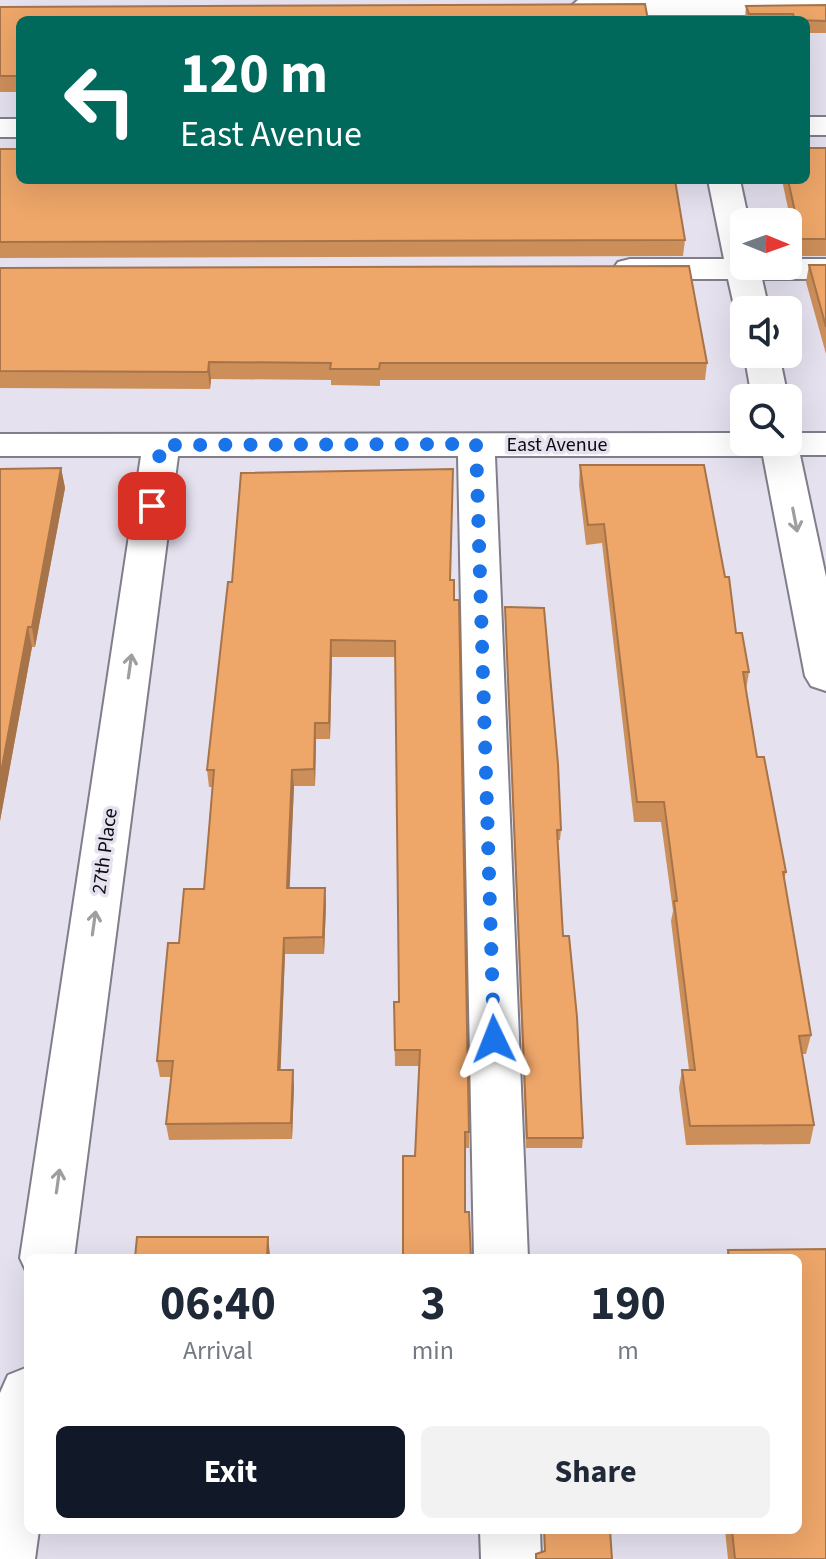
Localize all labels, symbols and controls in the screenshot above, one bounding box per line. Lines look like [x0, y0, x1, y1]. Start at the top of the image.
text: 120 m [180, 35, 328, 114]
icon: left [48, 48, 152, 152]
text: East Avenue [180, 109, 362, 160]
north arrow [730, 208, 802, 280]
map controls [730, 208, 802, 456]
button: sound [730, 296, 802, 368]
button: search [730, 384, 802, 456]
street label: East Avenue [507, 431, 608, 459]
pin [118, 472, 186, 540]
icon: arrive [130, 484, 174, 528]
one-way arrow [788, 507, 803, 533]
one-way arrow [123, 654, 138, 679]
street label: 27th Place [85, 806, 125, 896]
one-way arrow [87, 911, 102, 936]
position arrow [452, 997, 536, 1081]
one-way arrow [51, 1169, 66, 1194]
text: 06:40 [160, 1270, 276, 1338]
text: 3 [420, 1270, 446, 1338]
text: 190 [590, 1270, 666, 1338]
text: Arrival [183, 1332, 253, 1369]
text: min [412, 1332, 454, 1369]
text: m [617, 1332, 639, 1369]
button: Exit [56, 1426, 405, 1518]
button: Share [421, 1426, 770, 1518]

